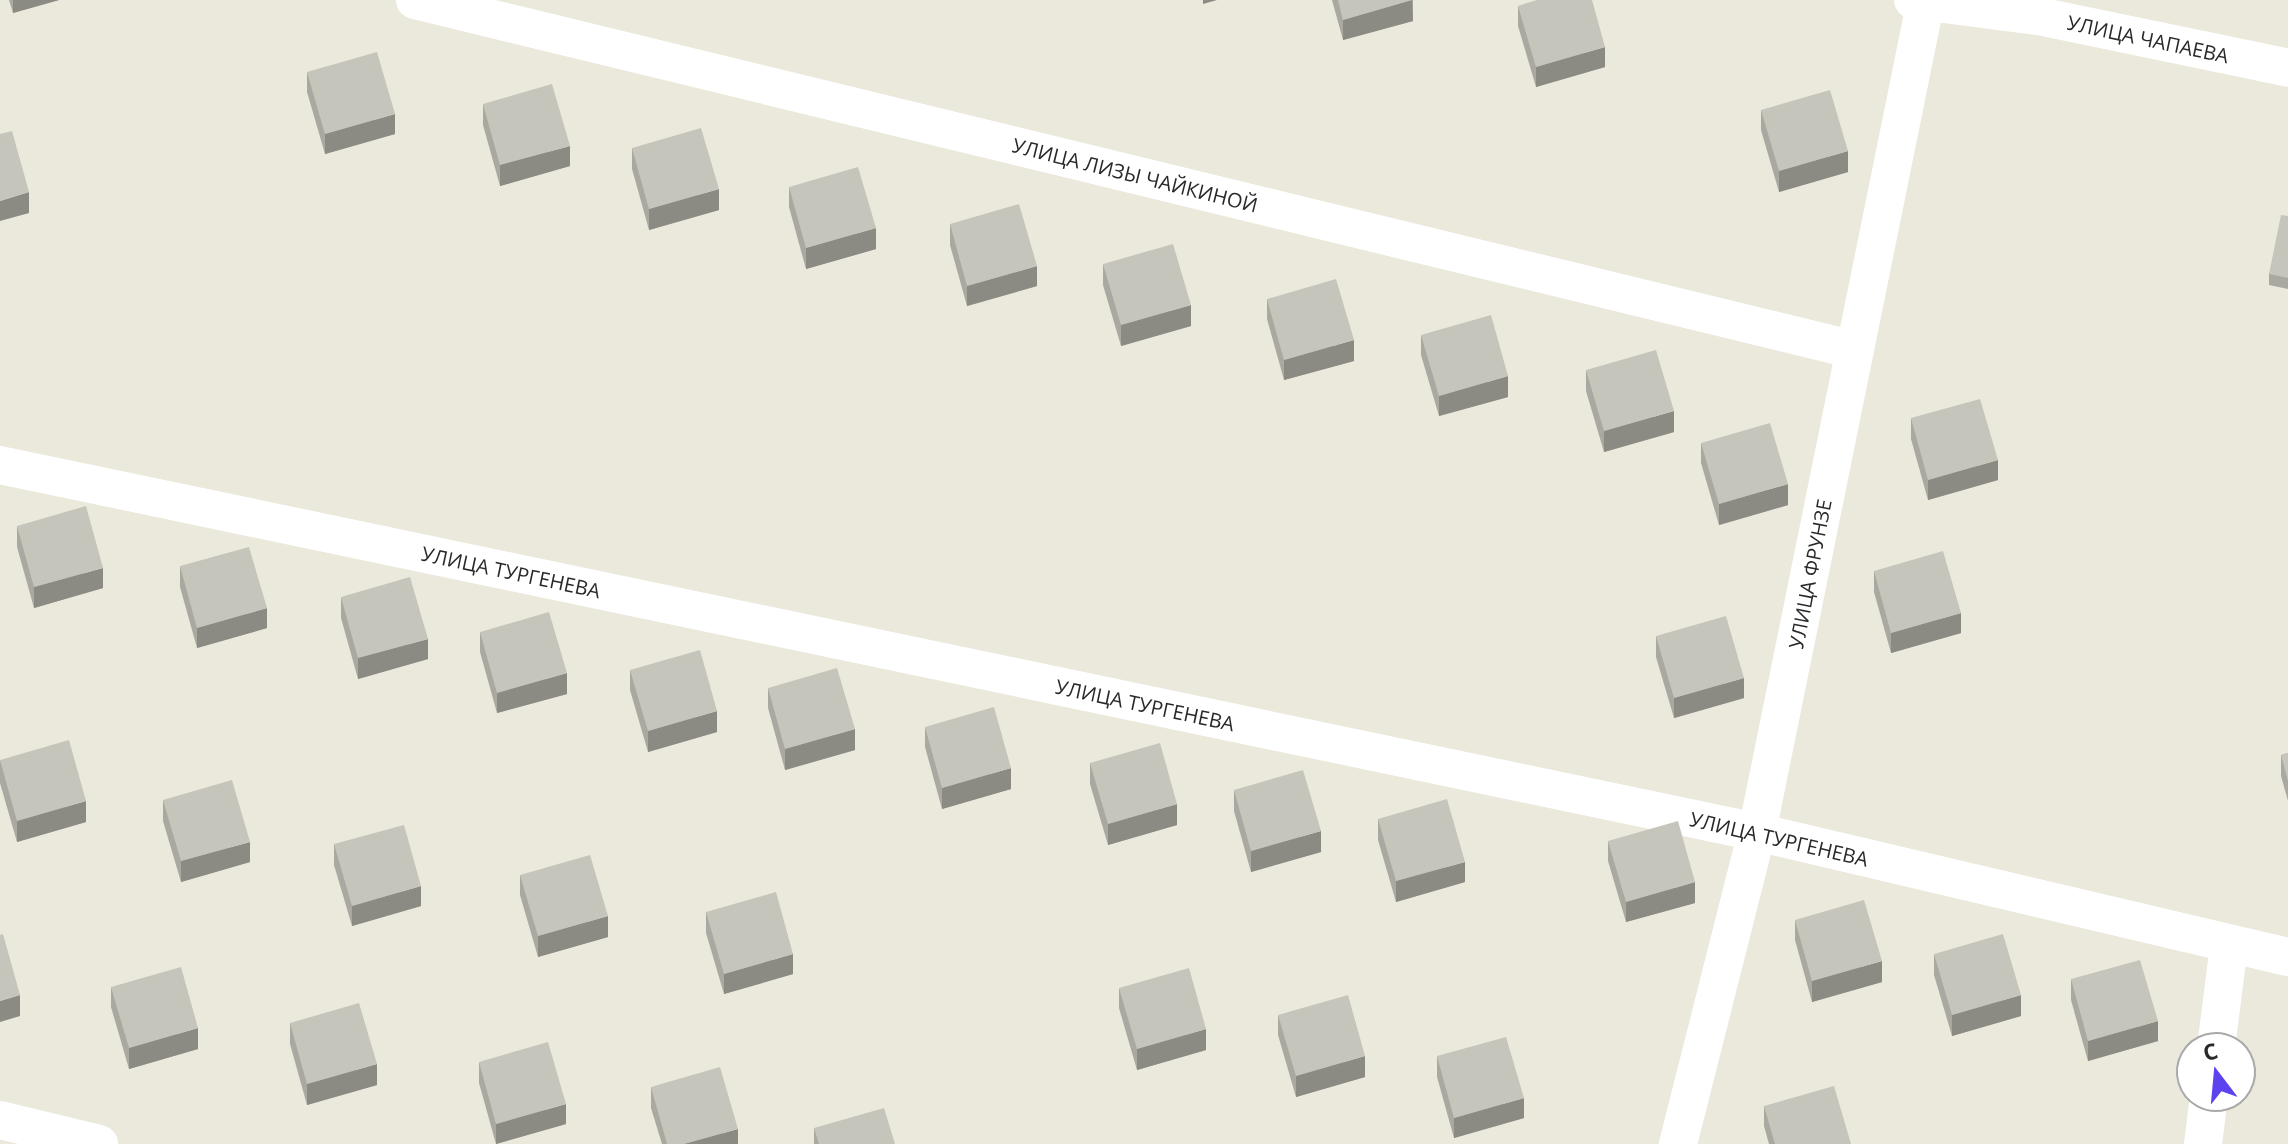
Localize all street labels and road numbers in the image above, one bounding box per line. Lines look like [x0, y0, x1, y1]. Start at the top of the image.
street label: УЛИЦА ЧАПАЕВА [2065, 10, 2231, 68]
street label: УЛИЦА ЛИЗЫ ЧАЙКИНОЙ [1010, 133, 1260, 217]
street label: УЛИЦА ФРУНЗЕ [1784, 497, 1836, 651]
street label: УЛИЦА ТУРГЕНЕВА [419, 541, 603, 603]
street label: УЛИЦА ТУРГЕНЕВА [1053, 674, 1237, 736]
street label: УЛИЦА ТУРГЕНЕВА [1687, 807, 1871, 871]

